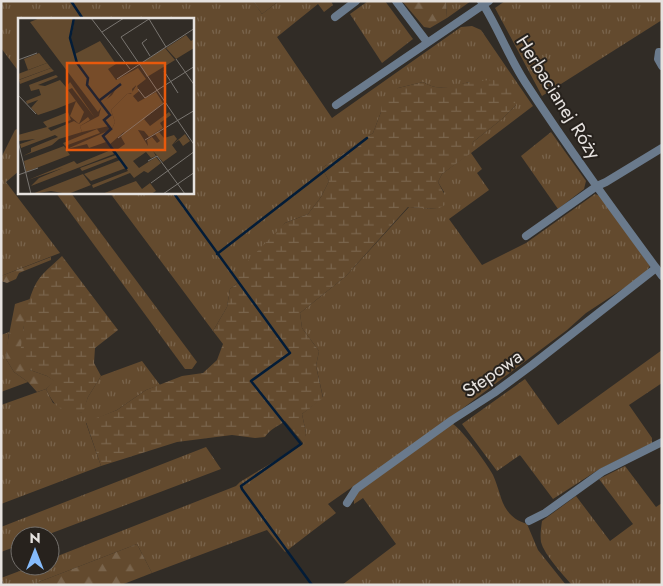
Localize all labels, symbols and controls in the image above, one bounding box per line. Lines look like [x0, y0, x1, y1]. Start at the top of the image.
inset map [18, 18, 194, 194]
street label: Herbacianej Róży [510, 30, 608, 165]
street label: Stepowa [457, 343, 528, 404]
north arrow [10, 526, 60, 576]
text: N [29, 528, 41, 548]

